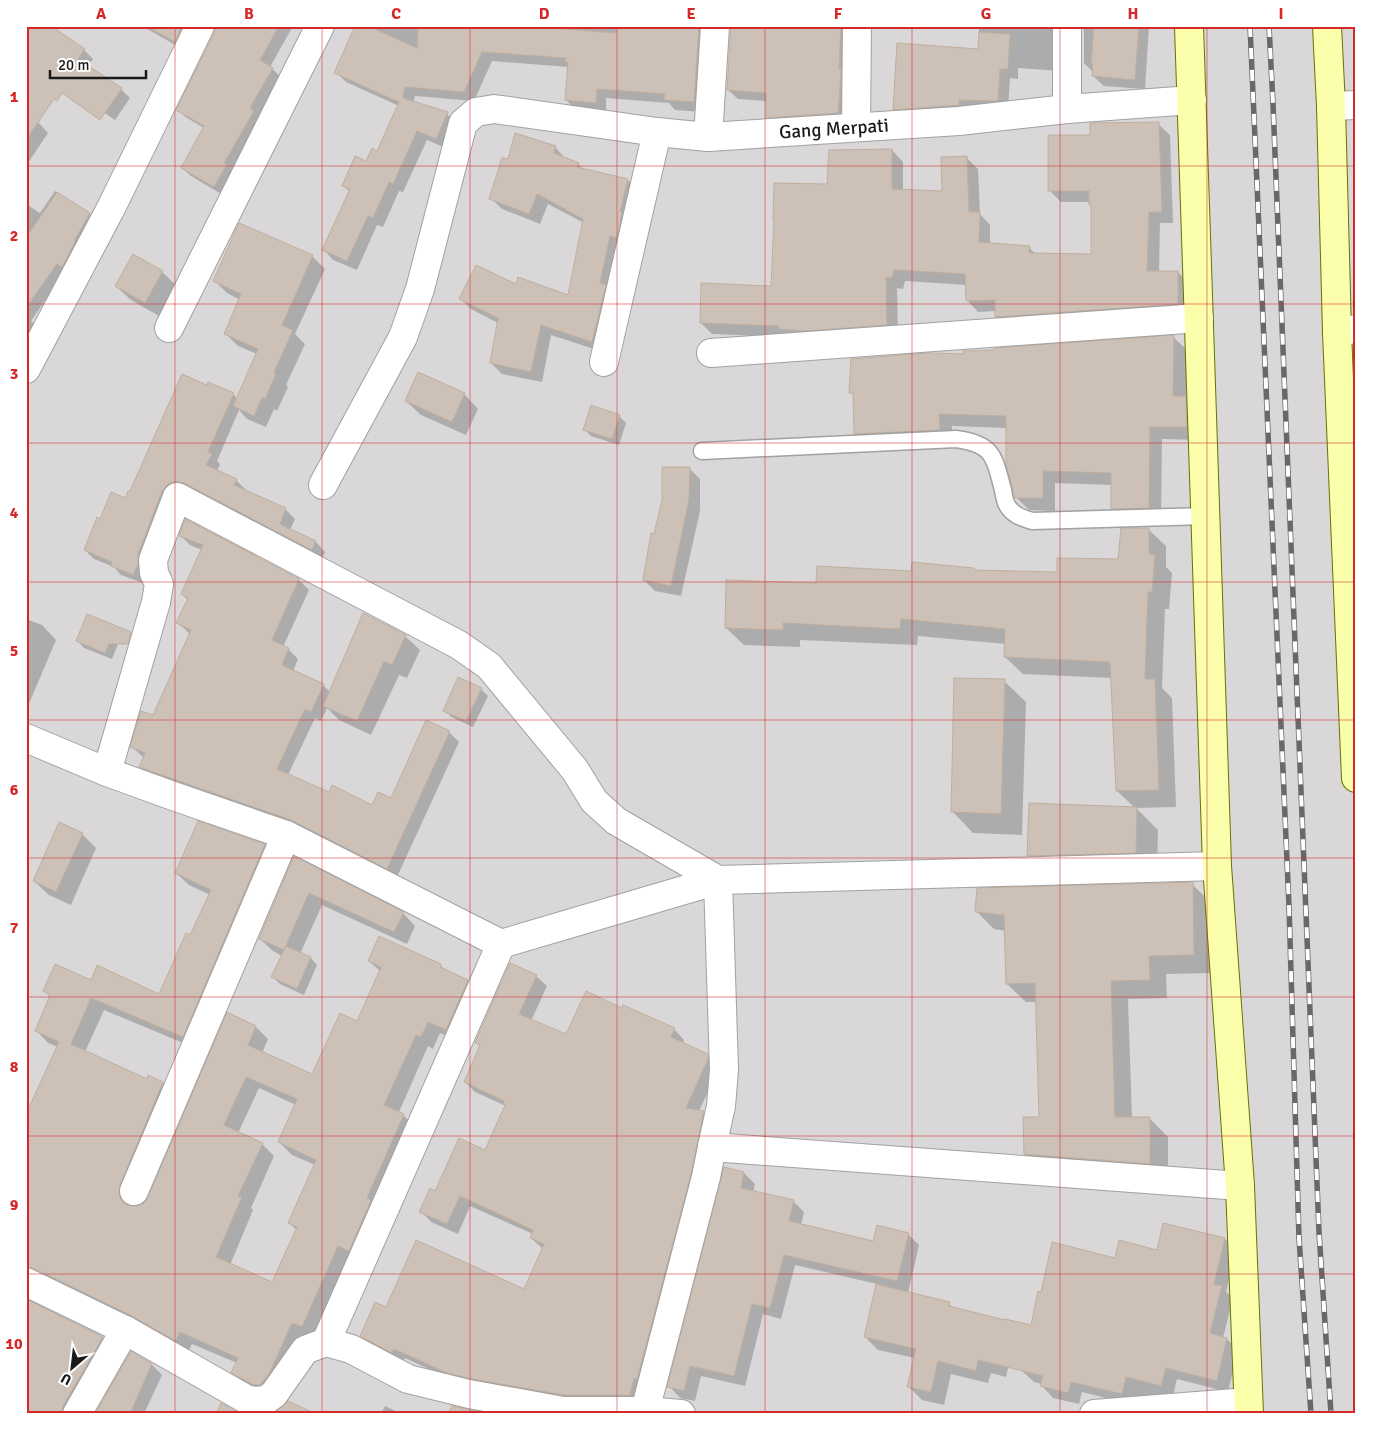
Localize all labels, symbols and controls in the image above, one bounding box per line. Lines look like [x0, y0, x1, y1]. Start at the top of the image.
text: A [96, 4, 107, 24]
text: B [244, 4, 254, 24]
text: C [391, 4, 401, 24]
text: D [539, 4, 550, 24]
text: E [686, 4, 696, 24]
text: F [834, 4, 843, 24]
text: G [981, 4, 991, 24]
text: H [1128, 4, 1138, 24]
text: I [1278, 4, 1284, 24]
scale bar [50, 48, 146, 80]
text: 20 m [58, 56, 89, 74]
text: 1 [10, 87, 19, 107]
street label: Gang Merpati [778, 114, 890, 144]
text: 2 [10, 226, 18, 246]
text: 3 [10, 364, 18, 384]
text: 4 [10, 503, 19, 523]
text: 5 [10, 641, 18, 661]
text: 6 [10, 780, 19, 800]
text: 7 [10, 918, 19, 938]
text: 8 [10, 1057, 19, 1077]
text: 9 [10, 1195, 19, 1215]
text: 10 [5, 1334, 23, 1354]
north arrow [48, 1342, 98, 1392]
text: U [58, 1369, 74, 1389]

